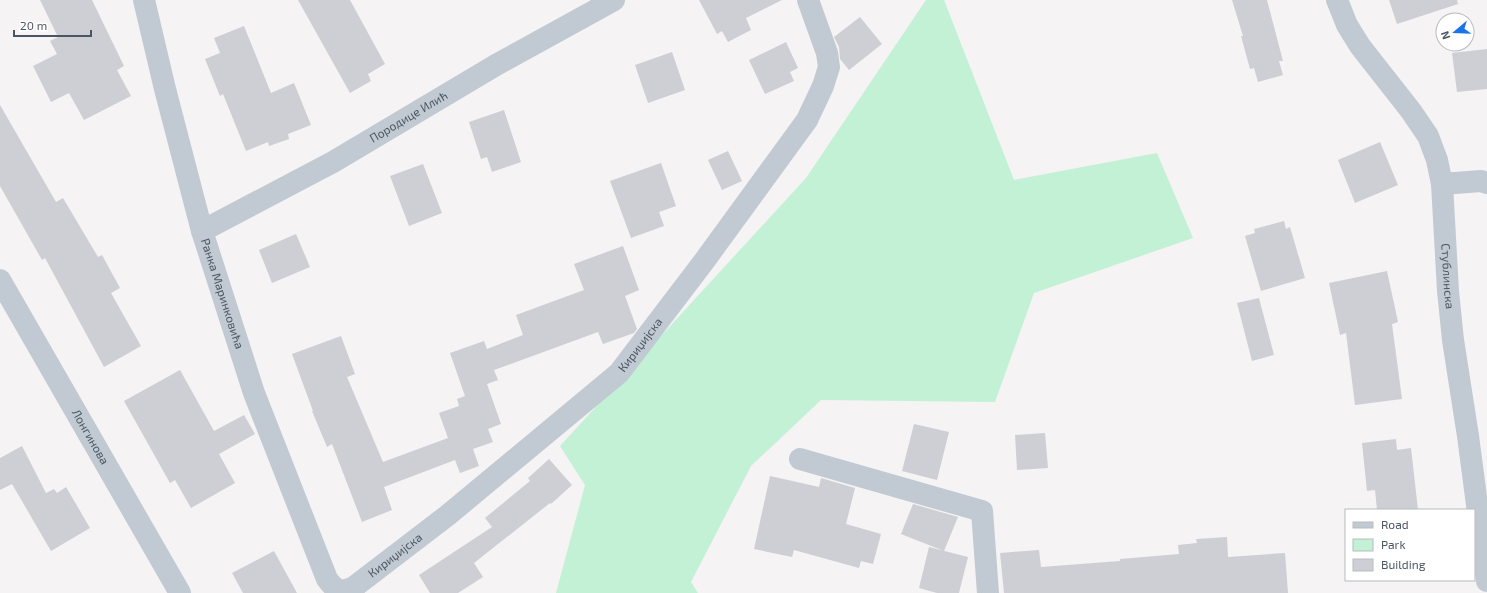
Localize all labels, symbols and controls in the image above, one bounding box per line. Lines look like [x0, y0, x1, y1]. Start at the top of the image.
scale bar [14, 12, 91, 38]
north arrow [1435, 12, 1475, 52]
text: 20 m [20, 18, 47, 32]
text: N [1438, 29, 1453, 41]
street label: Породице Илић [367, 88, 449, 145]
street label: Ранка Маринковића [199, 236, 247, 350]
street label: Стублинска [1439, 243, 1458, 310]
street label: Кириџијска [614, 315, 665, 374]
street label: Лонгинова [70, 406, 112, 466]
legend [1345, 509, 1475, 581]
text: Road [1381, 517, 1409, 531]
street label: Кириџијска [365, 530, 424, 580]
text: Park [1381, 537, 1406, 551]
text: Building [1381, 557, 1426, 571]

